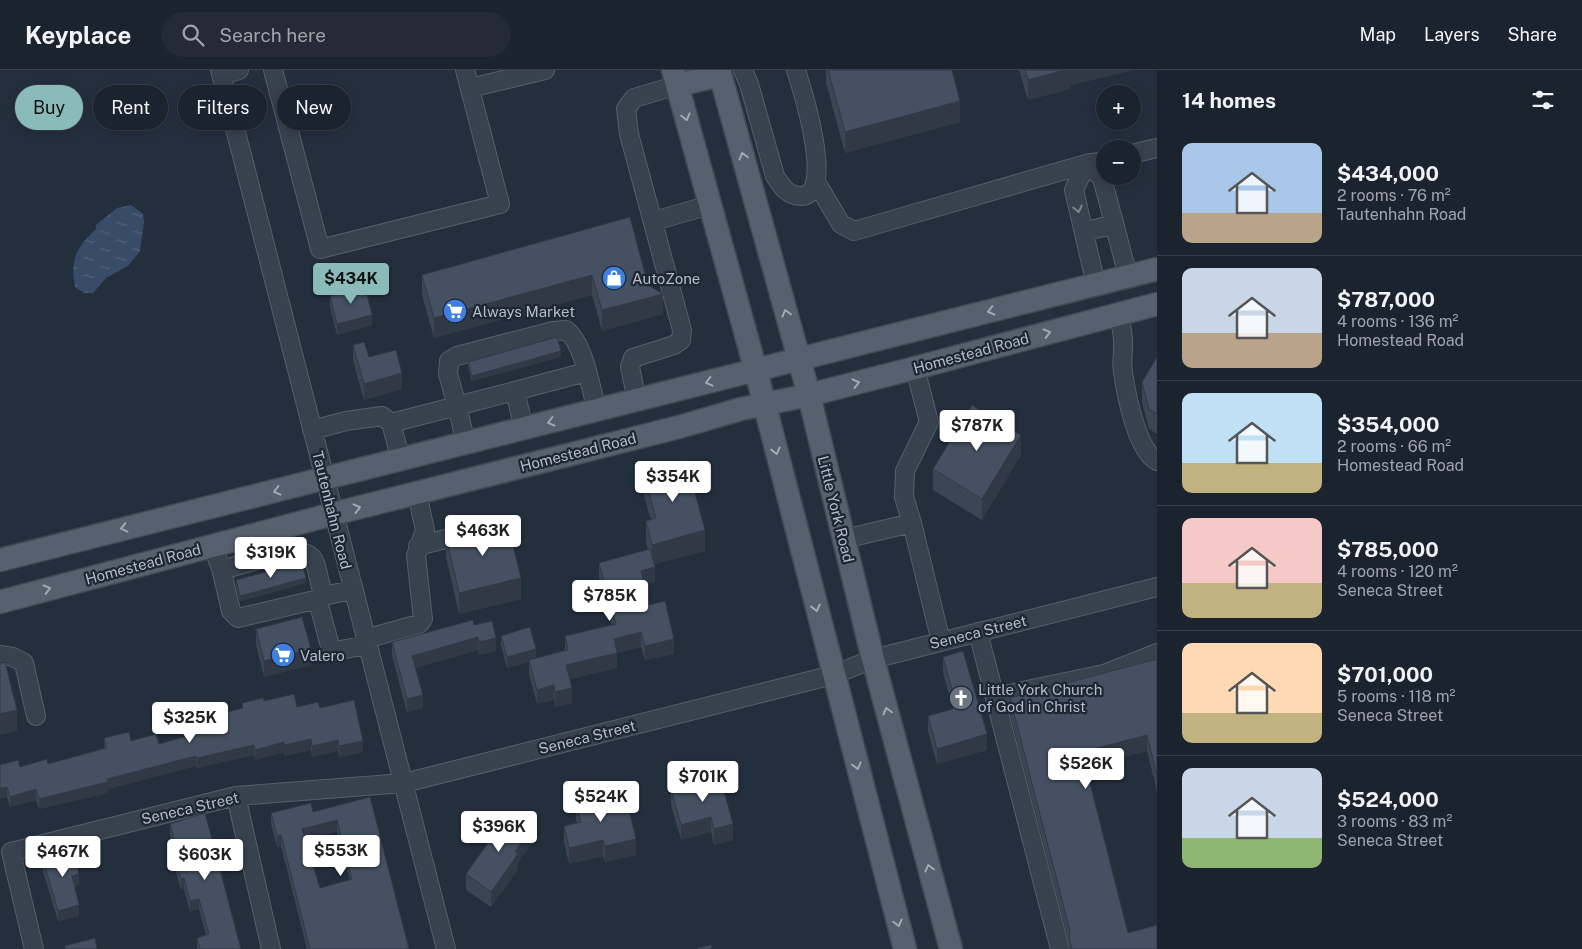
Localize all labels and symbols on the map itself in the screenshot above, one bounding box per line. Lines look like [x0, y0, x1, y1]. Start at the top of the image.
one-way arrow [681, 112, 691, 121]
one-way arrow [738, 153, 748, 161]
one-way arrow [1072, 205, 1083, 214]
pin: $434K [316, 262, 386, 305]
shop icon: AutoZone [601, 265, 627, 291]
place label: AutoZone [632, 270, 700, 287]
supermarket icon: Always Market [442, 298, 468, 324]
place label: Always Market [472, 303, 575, 320]
one-way arrow [987, 305, 996, 316]
one-way arrow [781, 309, 791, 318]
one-way arrow [1042, 328, 1051, 339]
street label: Homestead Road [911, 329, 1031, 377]
one-way arrow [705, 377, 713, 387]
one-way arrow [851, 378, 860, 389]
pin: $787K [942, 410, 1012, 452]
one-way arrow [546, 416, 555, 427]
street label: Homestead Road [518, 429, 638, 475]
one-way arrow [770, 446, 781, 455]
street label: Tautenhahn Road [309, 449, 355, 571]
street label: Little York Road [814, 454, 858, 564]
pin: $354K [638, 460, 708, 503]
one-way arrow [272, 485, 281, 496]
one-way arrow [352, 503, 361, 514]
pin: $463K [448, 514, 518, 557]
one-way arrow [119, 522, 128, 533]
pin: $319K [236, 536, 306, 579]
street label: Homestead Road [83, 540, 203, 588]
pin: $785K [575, 580, 645, 622]
one-way arrow [43, 585, 51, 595]
one-way arrow [810, 604, 821, 613]
street label: Seneca Street [928, 612, 1028, 652]
supermarket icon: Valero [270, 642, 296, 668]
place label: Valero [300, 647, 345, 664]
place label: Little York Church of God in Christ [978, 681, 1102, 715]
church icon: Little York Church of God in Christ [948, 685, 974, 711]
pin: $325K [155, 702, 225, 744]
one-way arrow [882, 708, 892, 716]
street label: Seneca Street [537, 717, 637, 757]
pin: $526K [1051, 748, 1121, 790]
pin: $701K [668, 760, 738, 803]
one-way arrow [851, 761, 861, 769]
pin: $524K [566, 780, 636, 823]
street label: Seneca Street [140, 788, 241, 827]
pin: $396K [464, 810, 534, 853]
pin: $553K [306, 834, 376, 877]
pin: $467K [28, 836, 98, 878]
pin: $603K [170, 838, 240, 881]
one-way arrow [924, 864, 935, 873]
one-way arrow [893, 918, 903, 926]

